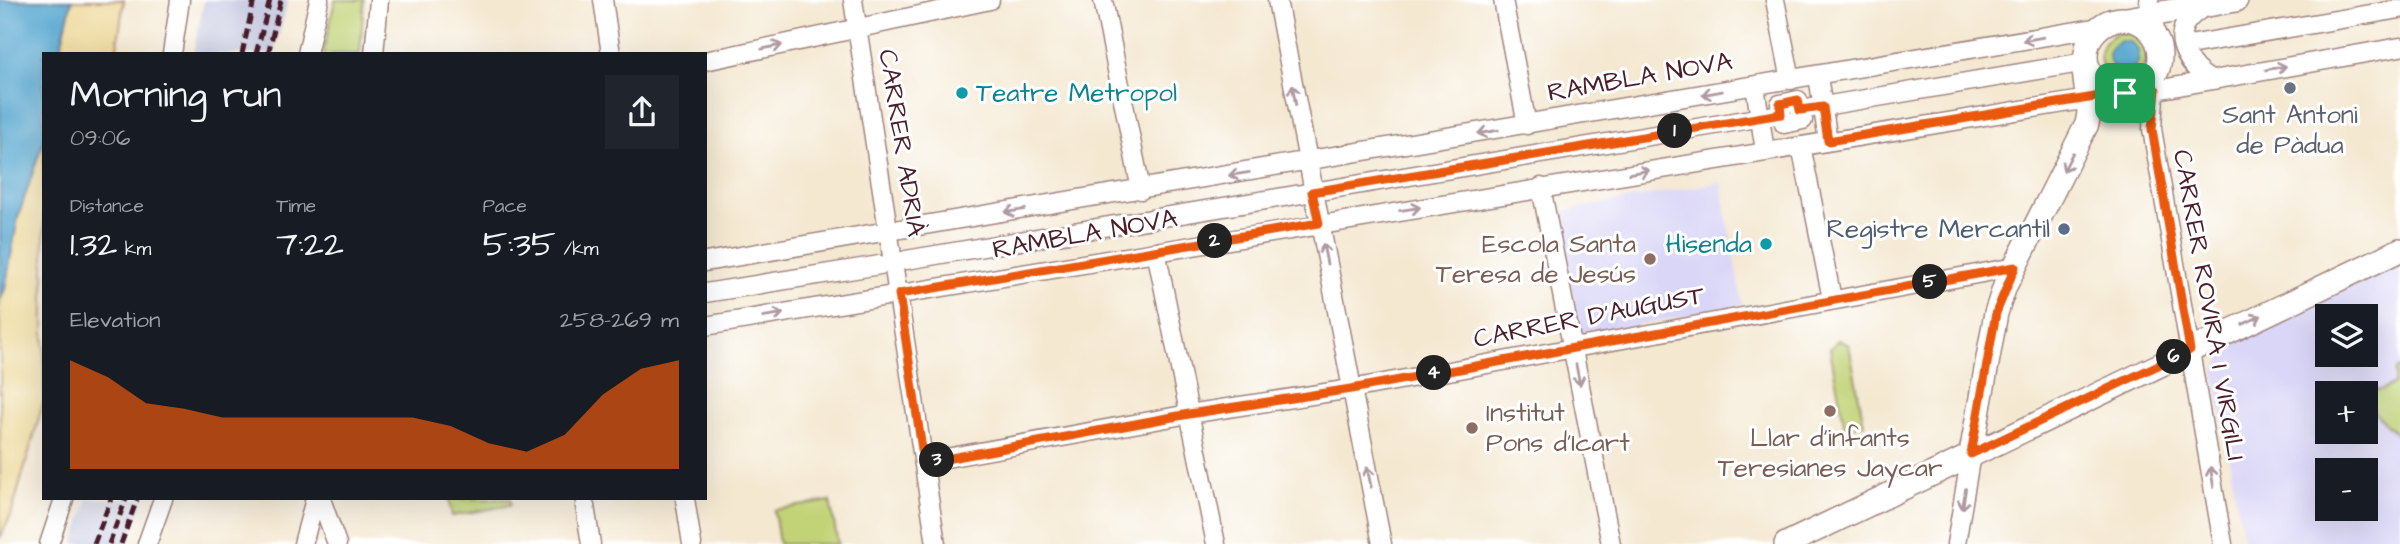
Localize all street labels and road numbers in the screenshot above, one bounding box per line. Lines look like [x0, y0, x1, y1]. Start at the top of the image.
street label: RAMBLA NOVA [1545, 43, 1736, 111]
street label: CARRER ADRIÀ [869, 47, 935, 240]
street label: CARRER ROVIRA I VIRGILI [2164, 147, 2254, 463]
street label: RAMBLA NOVA [990, 200, 1181, 268]
street label: CARRER D'AUGUST [1471, 277, 1708, 357]

